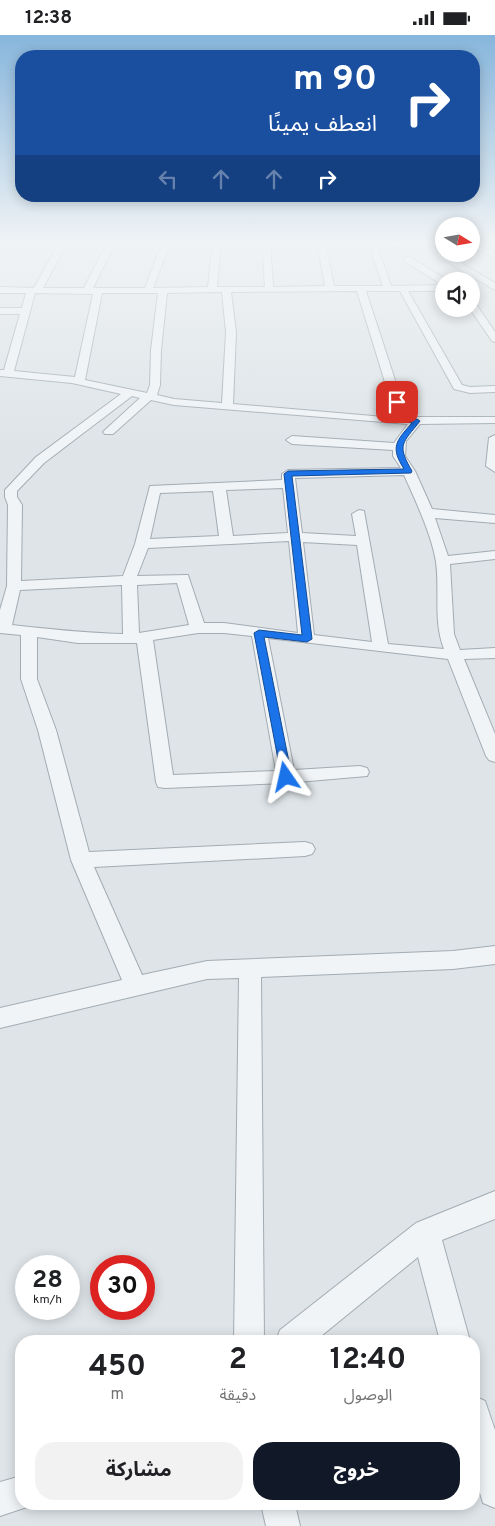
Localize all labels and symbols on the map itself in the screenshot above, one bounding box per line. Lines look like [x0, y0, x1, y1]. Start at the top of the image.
north arrow [435, 217, 480, 263]
pin [376, 381, 418, 423]
position arrow [259, 750, 311, 802]
speed limit sign: 30 [90, 1255, 155, 1320]

